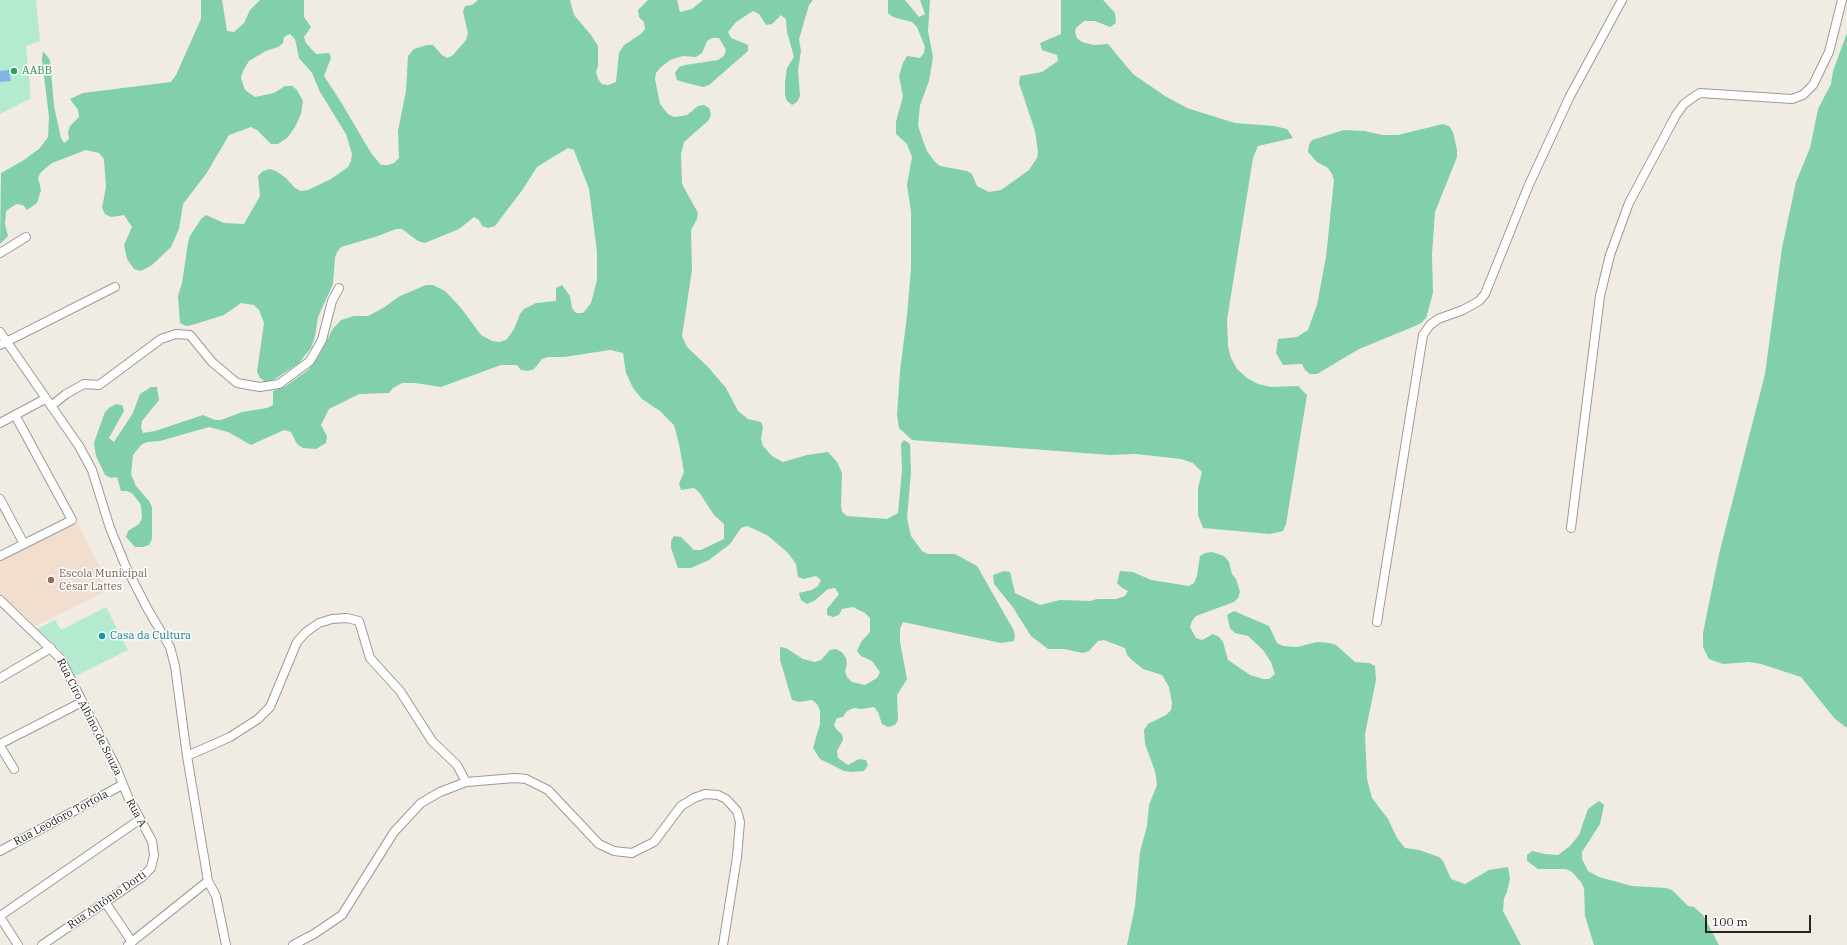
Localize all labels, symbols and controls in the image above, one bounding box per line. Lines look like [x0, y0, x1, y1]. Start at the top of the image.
place label: AABB [22, 64, 52, 78]
marker: AABB [9, 66, 19, 76]
place label: Escola Municipal César Lattes [59, 567, 147, 593]
marker: Escola Municipal César Lattes [46, 575, 56, 585]
place label: Casa da Cultura [110, 629, 191, 643]
marker: Casa da Cultura [97, 631, 107, 641]
street label: Rua Ciro Albino de Souza [54, 656, 124, 778]
street label: Rua Leodoro Tortola [11, 787, 111, 849]
street label: Rua A [123, 797, 149, 829]
street label: Rua Antônio Dorti [65, 868, 149, 932]
scale bar [1707, 907, 1813, 933]
text: 100 m [1712, 914, 1748, 929]

